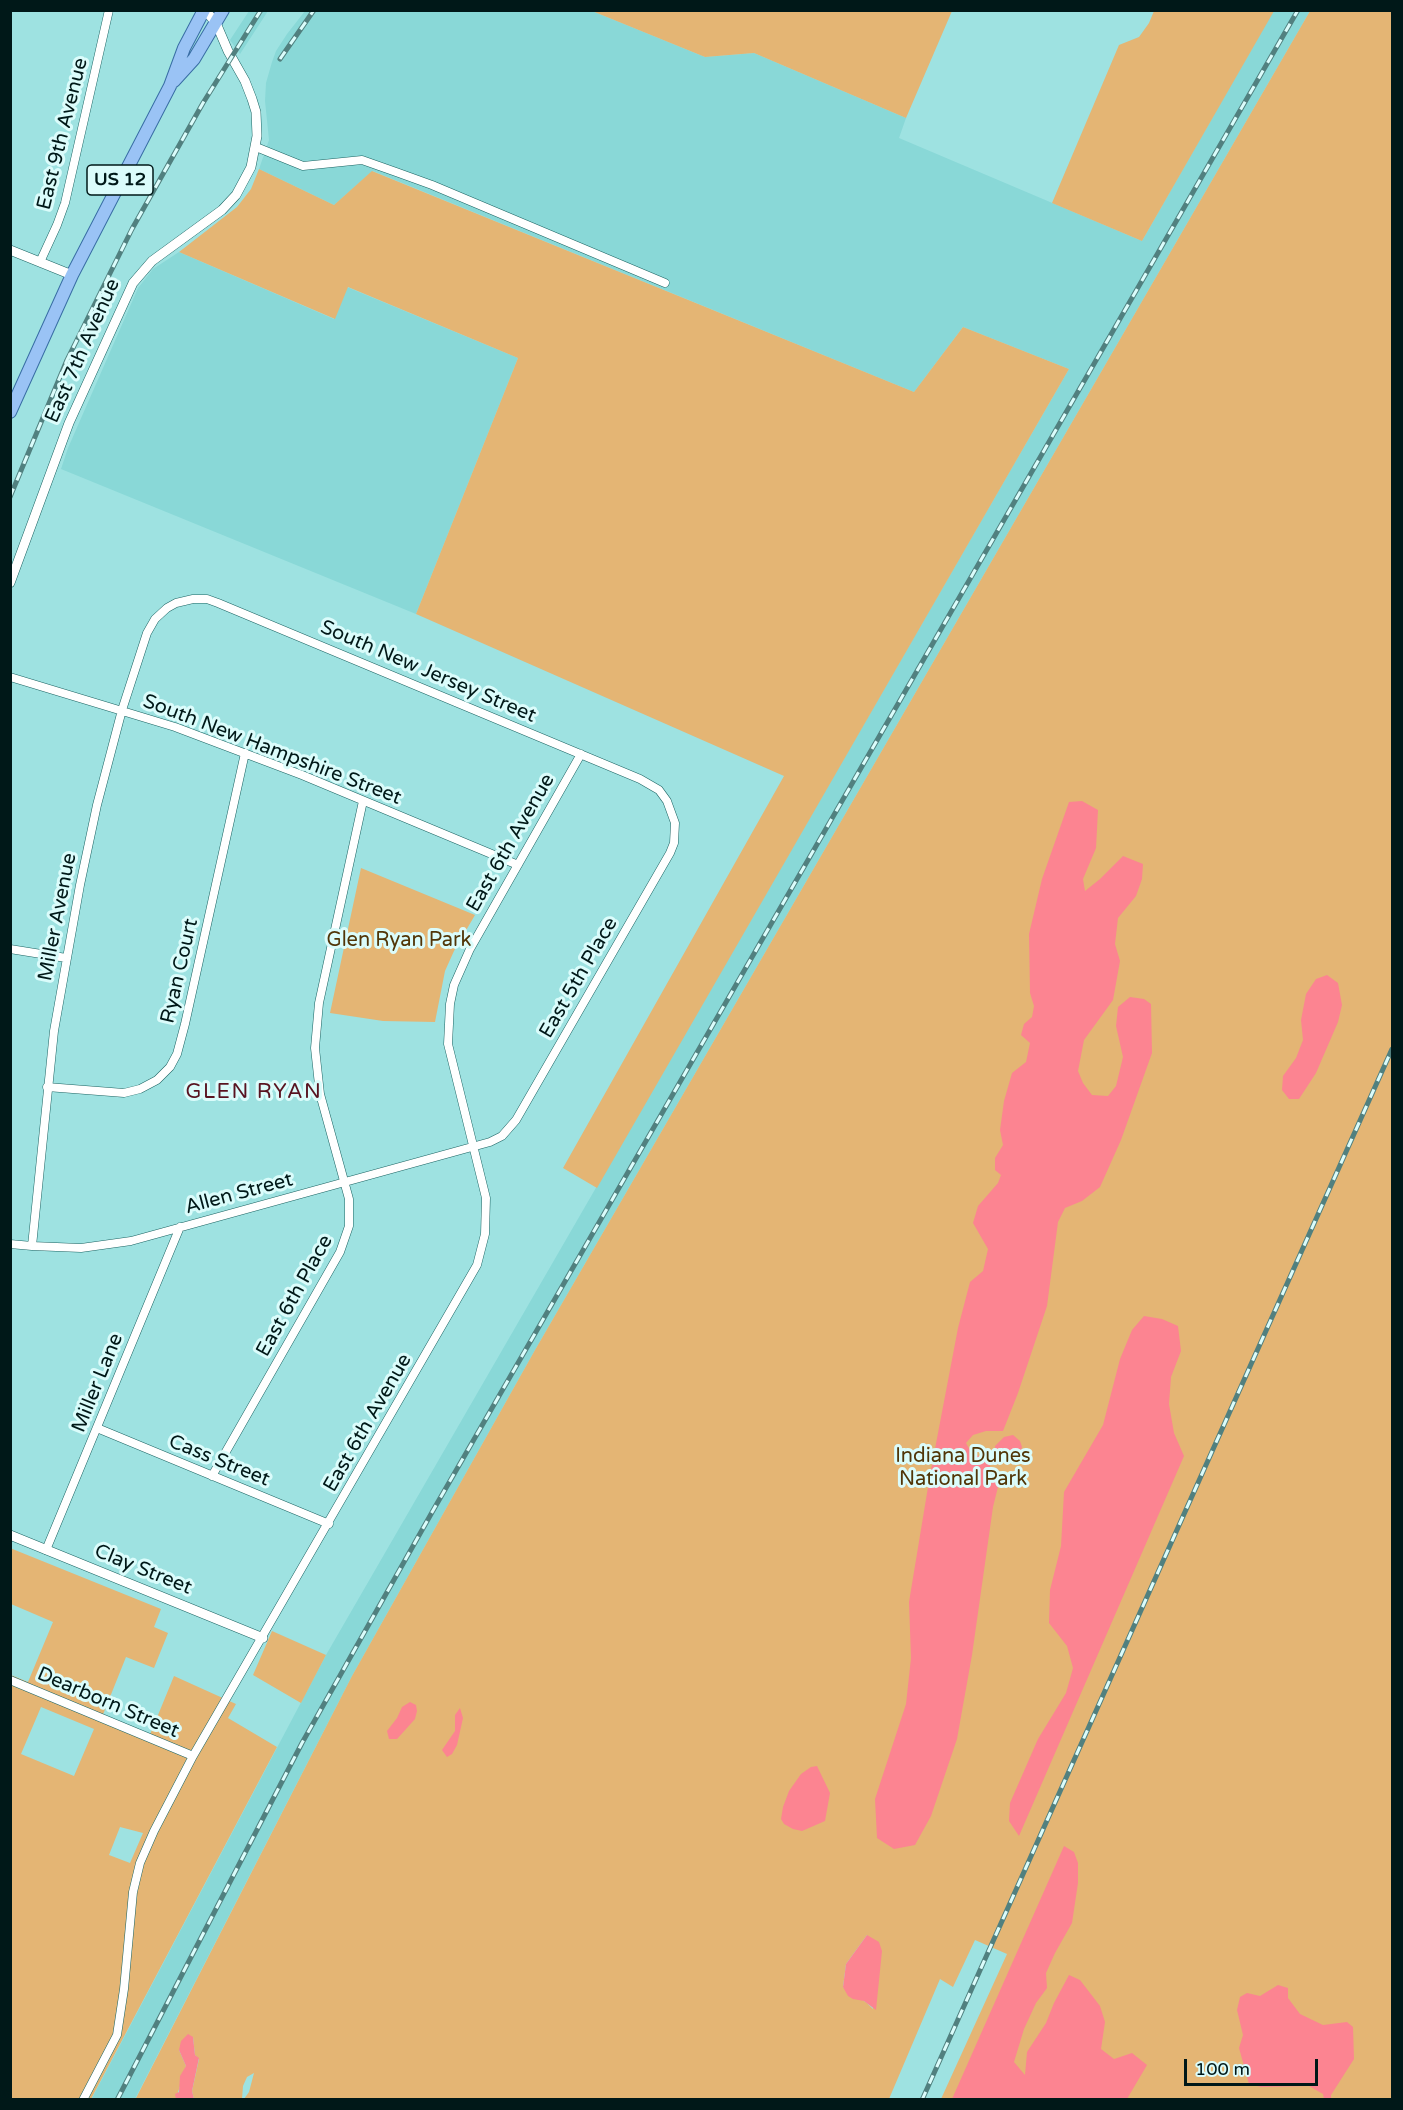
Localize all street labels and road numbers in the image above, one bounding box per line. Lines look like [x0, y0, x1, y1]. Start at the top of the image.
street label: East 9th Avenue [33, 56, 93, 212]
road number: US 12 [87, 165, 153, 195]
street label: East 7th Avenue [40, 275, 126, 427]
street label: South New Jersey Street [317, 616, 539, 728]
street label: South New Hampshire Street [139, 690, 405, 810]
street label: East 6th Avenue [462, 770, 560, 916]
street label: Miller Avenue [34, 851, 82, 983]
street label: East 5th Place [535, 913, 623, 1043]
street label: Ryan Court [156, 916, 204, 1026]
street label: Allen Street [182, 1168, 296, 1220]
street label: East 6th Place [252, 1231, 338, 1361]
street label: Miller Lane [67, 1330, 129, 1436]
street label: East 6th Avenue [319, 1350, 417, 1496]
street label: Cass Street [165, 1430, 273, 1492]
street label: Clay Street [91, 1540, 195, 1600]
street label: Dearborn Street [33, 1662, 183, 1744]

